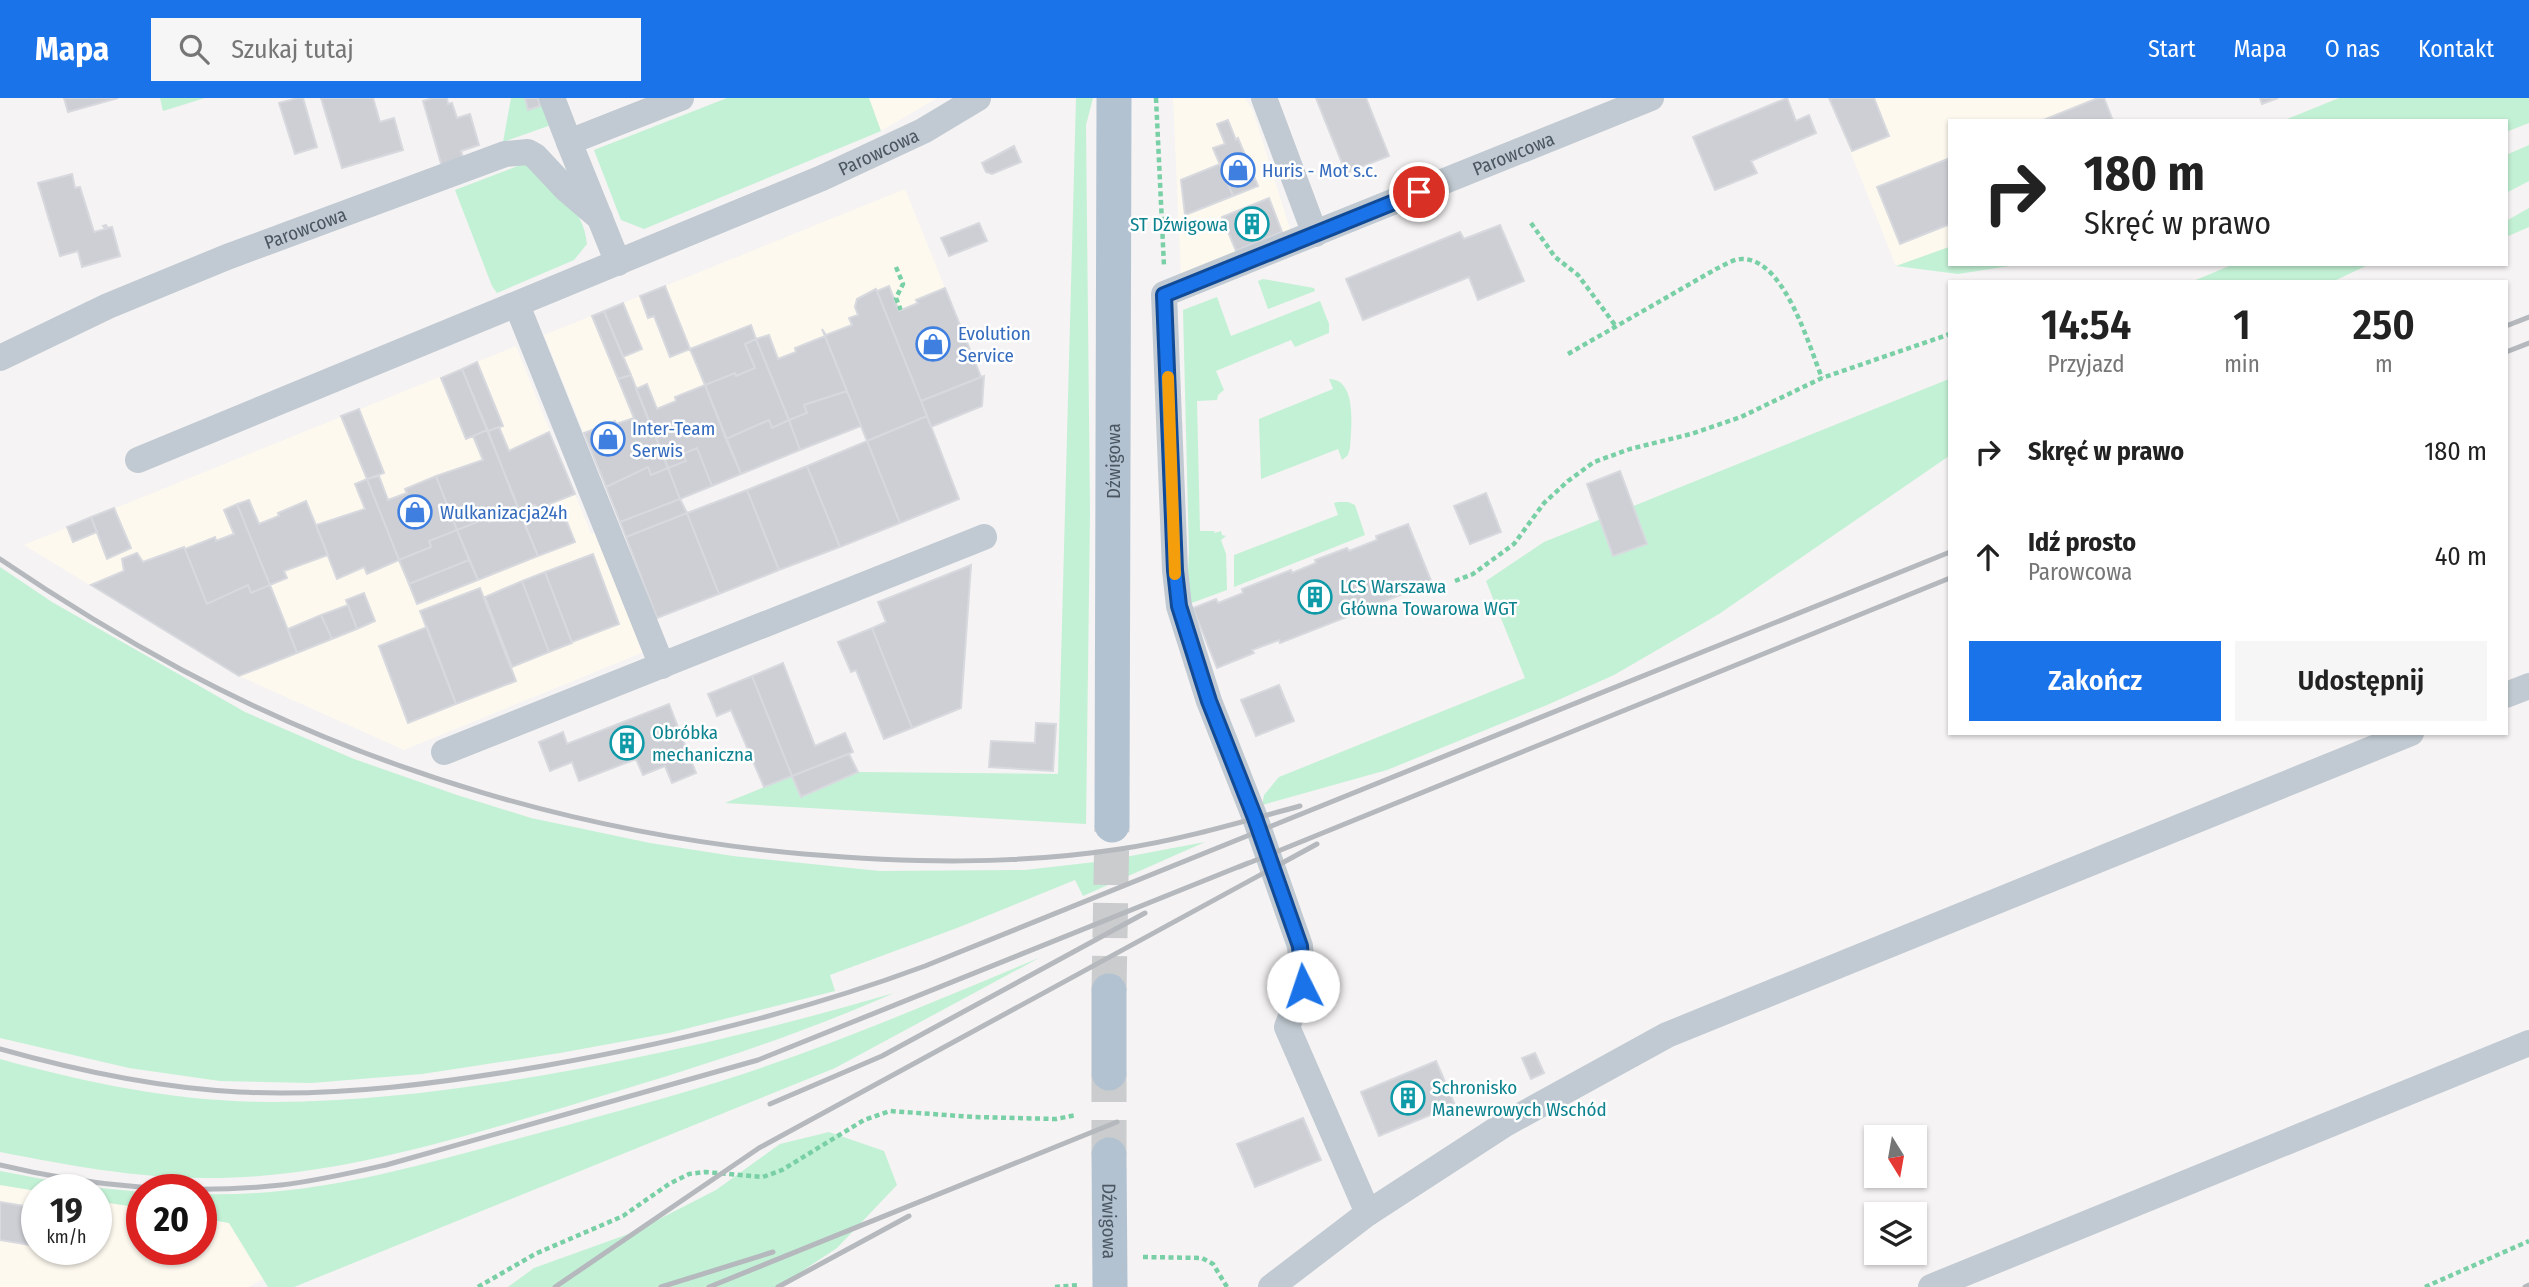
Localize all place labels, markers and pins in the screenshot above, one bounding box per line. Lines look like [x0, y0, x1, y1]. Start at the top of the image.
shop icon: Huris - Mot s.c. [1219, 151, 1257, 189]
place label: Huris - Mot s.c. [1262, 159, 1377, 182]
pin [1389, 162, 1449, 222]
building icon: ST Dźwigowa [1233, 205, 1271, 243]
place label: ST Dźwigowa [1130, 213, 1228, 236]
place label: Evolution Service [958, 322, 1031, 367]
shop icon: Evolution Service [914, 325, 952, 363]
place label: Inter-Team Serwis [632, 417, 715, 462]
shop icon: Inter-Team Serwis [589, 420, 627, 458]
shop icon: Wulkanizacja24h [396, 493, 434, 531]
place label: Wulkanizacja24h [440, 501, 568, 524]
place label: LCS Warszawa Główna Towarowa WGT [1340, 575, 1518, 620]
building icon: LCS Warszawa Główna Towarowa WGT [1296, 578, 1334, 616]
place label: Obróbka mechaniczna [652, 721, 753, 766]
building icon: Obróbka mechaniczna [608, 724, 646, 762]
place label: Schronisko Manewrowych Wschód [1432, 1076, 1607, 1121]
building icon: Schronisko Manewrowych Wschód [1389, 1079, 1427, 1117]

